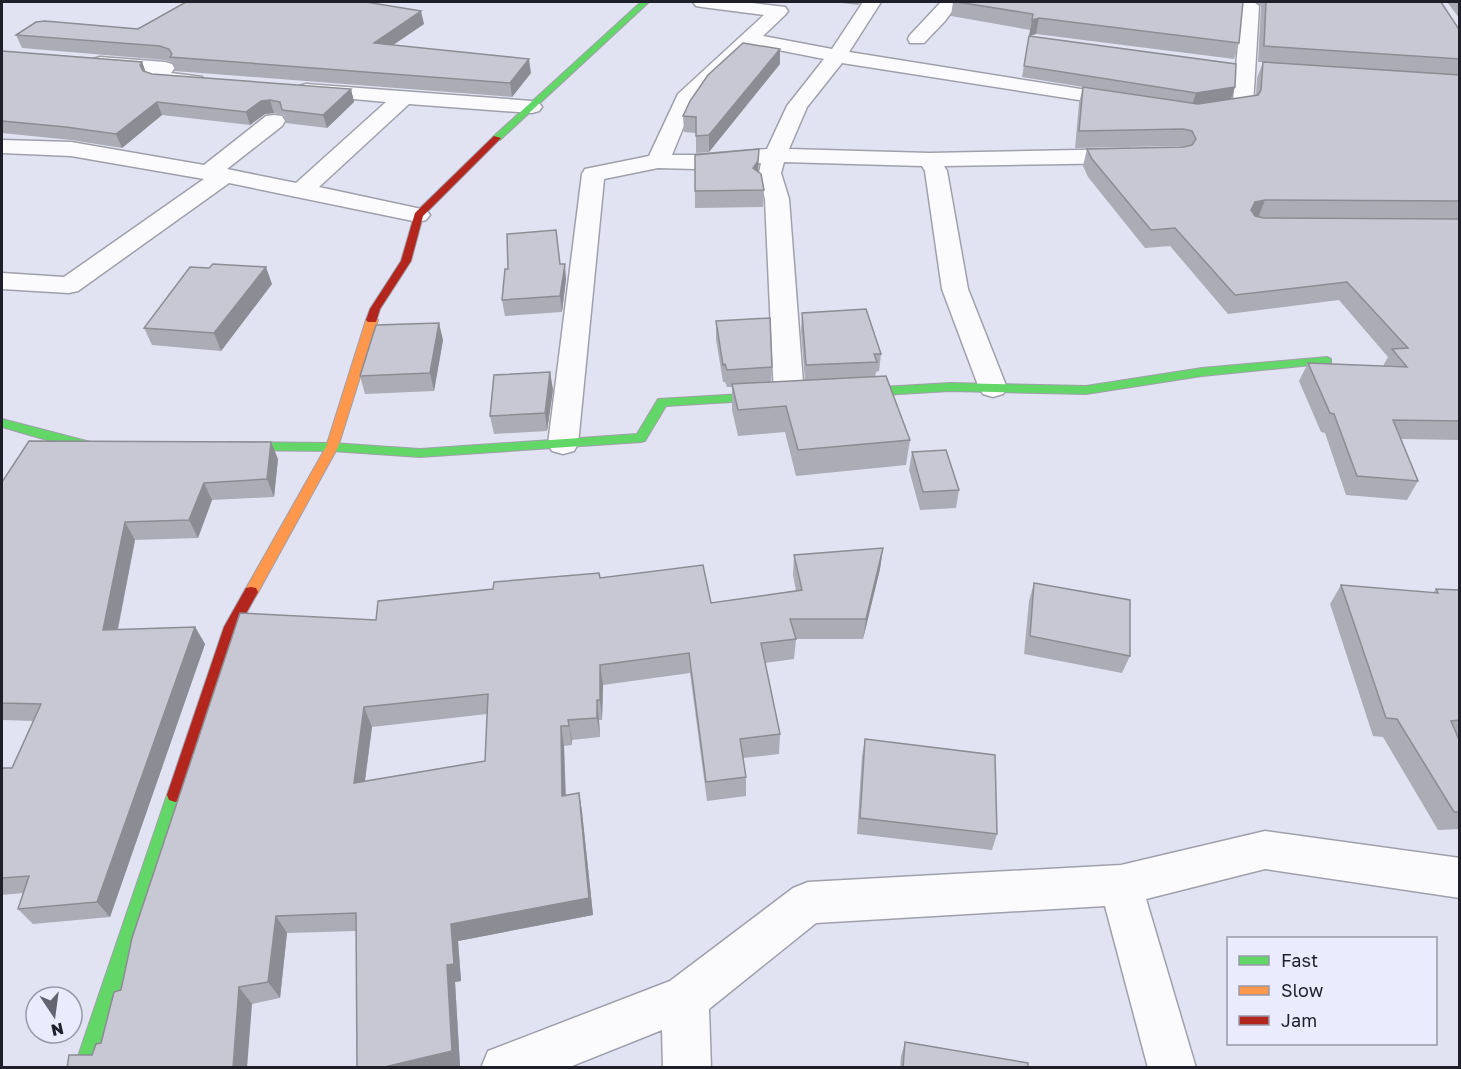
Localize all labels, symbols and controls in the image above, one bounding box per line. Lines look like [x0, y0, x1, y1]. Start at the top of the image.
legend [1227, 937, 1437, 1045]
text: Fast [1281, 949, 1318, 971]
text: Slow [1281, 979, 1324, 1001]
north arrow [24, 985, 84, 1045]
text: Jam [1281, 1009, 1317, 1031]
text: N [49, 1019, 66, 1041]

